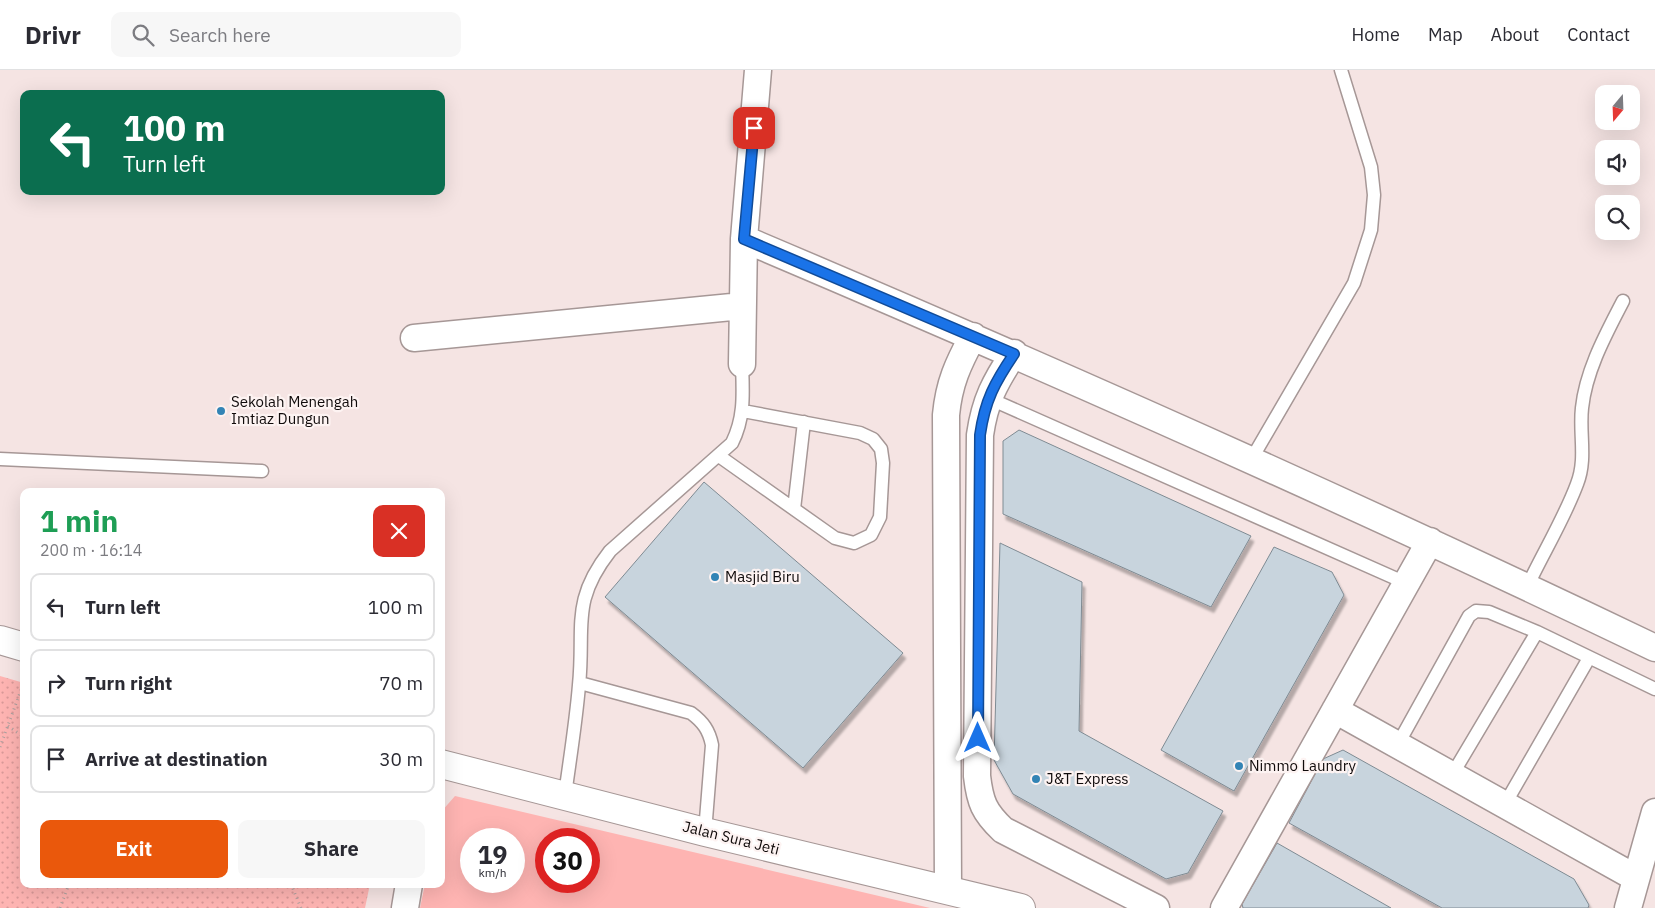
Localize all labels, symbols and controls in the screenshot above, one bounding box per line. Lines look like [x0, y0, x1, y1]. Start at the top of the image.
search box [111, 12, 461, 57]
text: Drivr [25, 19, 81, 51]
icon: search [129, 21, 157, 49]
text: Search here [169, 23, 271, 47]
text: Home [1352, 23, 1400, 46]
text: Map [1428, 23, 1463, 46]
text: About [1491, 23, 1539, 46]
text: Contact [1567, 23, 1630, 46]
north arrow [1595, 85, 1640, 130]
map controls [1595, 85, 1640, 240]
text: 100 m [123, 105, 226, 151]
pin [733, 107, 775, 149]
icon: left [40, 110, 105, 175]
icon: arrive [740, 114, 768, 142]
button: sound [1595, 140, 1640, 185]
text: Turn left [123, 149, 206, 178]
button: search [1595, 195, 1640, 240]
place label: Sekolah Menengah Imtiaz Dungun [231, 392, 358, 428]
marker: Sekolah Menengah Imtiaz Dungun [215, 405, 227, 417]
text: 1 min [40, 501, 118, 540]
button: close [373, 505, 425, 557]
text: 200 m · 16:14 [40, 540, 142, 560]
place label: Masjid Biru [725, 567, 800, 586]
marker: Masjid Biru [709, 571, 721, 583]
icon: left [42, 593, 70, 621]
text: Turn left [85, 595, 161, 619]
text: 100 m [368, 595, 423, 619]
icon: right [42, 669, 70, 697]
text: Turn right [85, 671, 172, 695]
text: 70 m [379, 671, 423, 695]
position arrow [951, 711, 1003, 763]
icon: arrive [42, 745, 70, 773]
text: Arrive at destination [85, 747, 268, 771]
text: 30 m [379, 747, 423, 771]
place label: Nimmo Laundry [1249, 756, 1356, 775]
marker: Nimmo Laundry [1233, 760, 1245, 772]
place label: J&T Express [1046, 769, 1129, 788]
marker: J&T Express [1030, 773, 1042, 785]
street label: Jalan Sura Jeti [681, 816, 781, 859]
button: Exit [40, 820, 228, 878]
button: Share [238, 820, 425, 878]
speed limit sign: 30 [535, 828, 600, 893]
text: 19 [477, 838, 508, 871]
text: km/h [478, 865, 507, 880]

